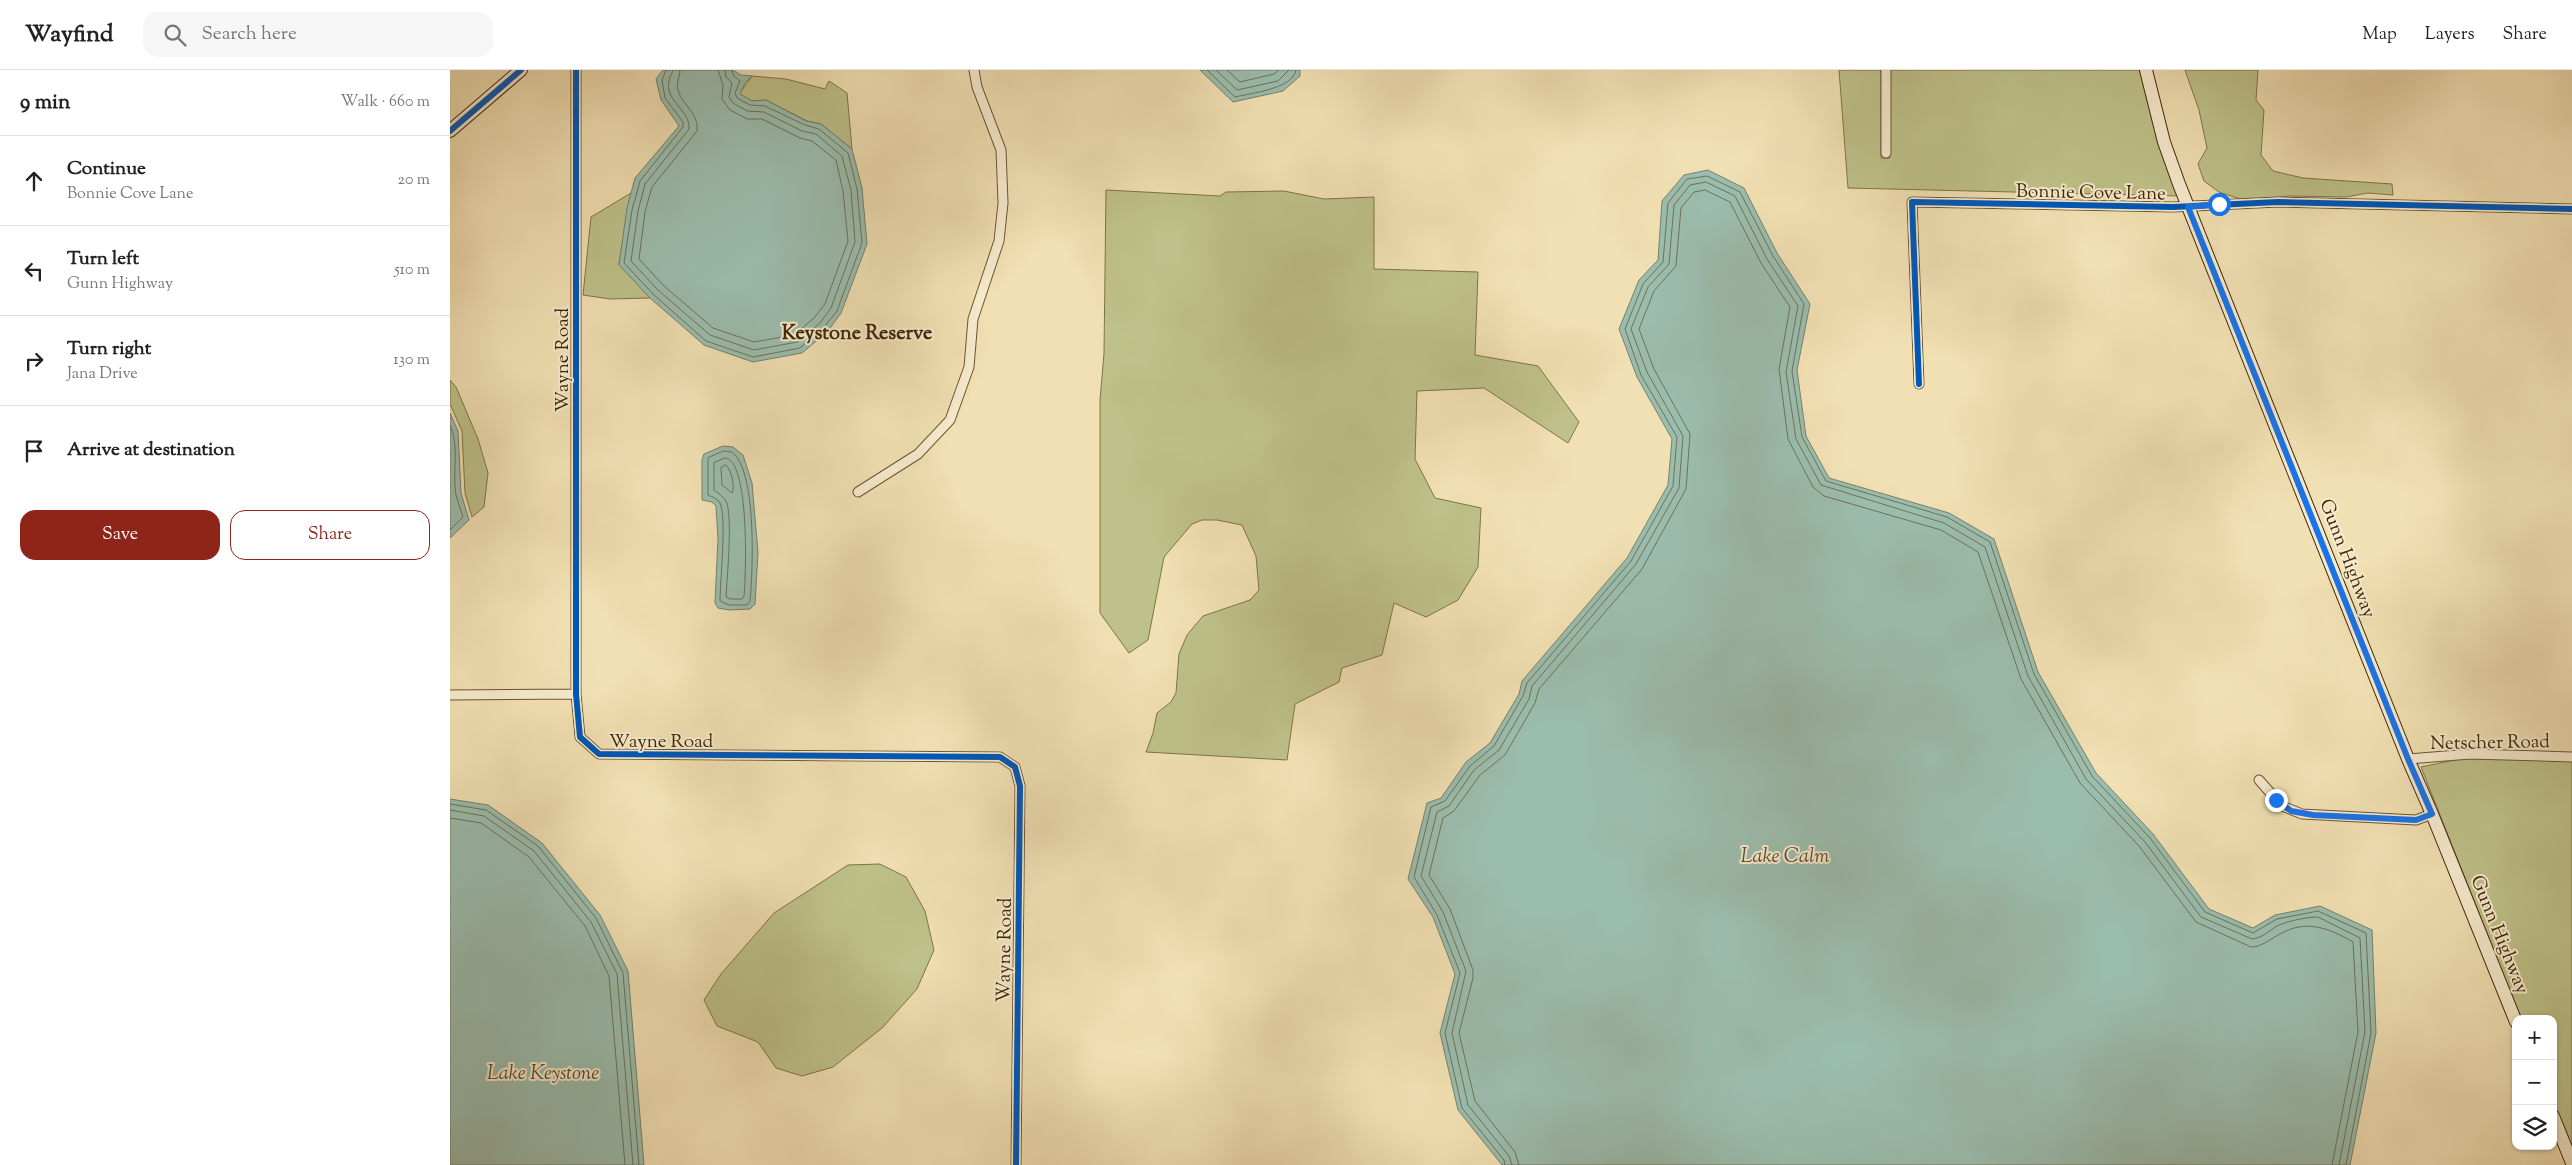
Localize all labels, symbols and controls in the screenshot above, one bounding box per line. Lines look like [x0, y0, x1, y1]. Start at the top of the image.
search box [143, 12, 493, 57]
text: Wayfind [25, 18, 113, 52]
icon: search [161, 21, 189, 49]
text: Search here [201, 21, 297, 48]
text: Map [2362, 22, 2397, 48]
text: Layers [2425, 22, 2475, 48]
text: Share [2503, 22, 2547, 48]
text: 9 min [20, 88, 70, 118]
text: Walk · 660 m [341, 91, 430, 114]
text: Continue [67, 156, 146, 183]
icon: ahead [20, 167, 48, 195]
text: 20 m [397, 169, 430, 192]
street label: Bonnie Cove Lane [2016, 179, 2166, 208]
text: Bonnie Cove Lane [67, 183, 193, 206]
route start [2208, 193, 2231, 216]
text: Turn left [67, 246, 139, 273]
icon: left [20, 257, 48, 285]
text: 510 m [394, 259, 430, 282]
text: Gunn Highway [67, 273, 173, 296]
street label: Wayne Road [550, 307, 577, 412]
district label: Keystone Reserve [782, 320, 932, 349]
text: Turn right [67, 336, 151, 363]
icon: right [20, 347, 48, 375]
text: 130 m [393, 349, 430, 372]
text: Jana Drive [67, 363, 138, 386]
icon: arrive [20, 437, 48, 465]
text: Arrive at destination [67, 437, 235, 464]
street label: Gunn Highway [2312, 495, 2382, 623]
button: Save [20, 510, 220, 560]
button: Share [230, 510, 430, 560]
street label: Wayne Road [609, 729, 714, 756]
street label: Netscher Road [2430, 729, 2550, 758]
route end [2265, 789, 2288, 812]
water label: Lake Calm [1741, 843, 1829, 872]
street label: Gunn Highway [2463, 872, 2535, 999]
street label: Wayne Road [991, 897, 1020, 1003]
map controls [2512, 1015, 2557, 1150]
button: + [2512, 1015, 2557, 1060]
water label: Lake Keystone [487, 1060, 599, 1089]
button: − [2512, 1060, 2557, 1105]
button: layers [2512, 1105, 2557, 1150]

